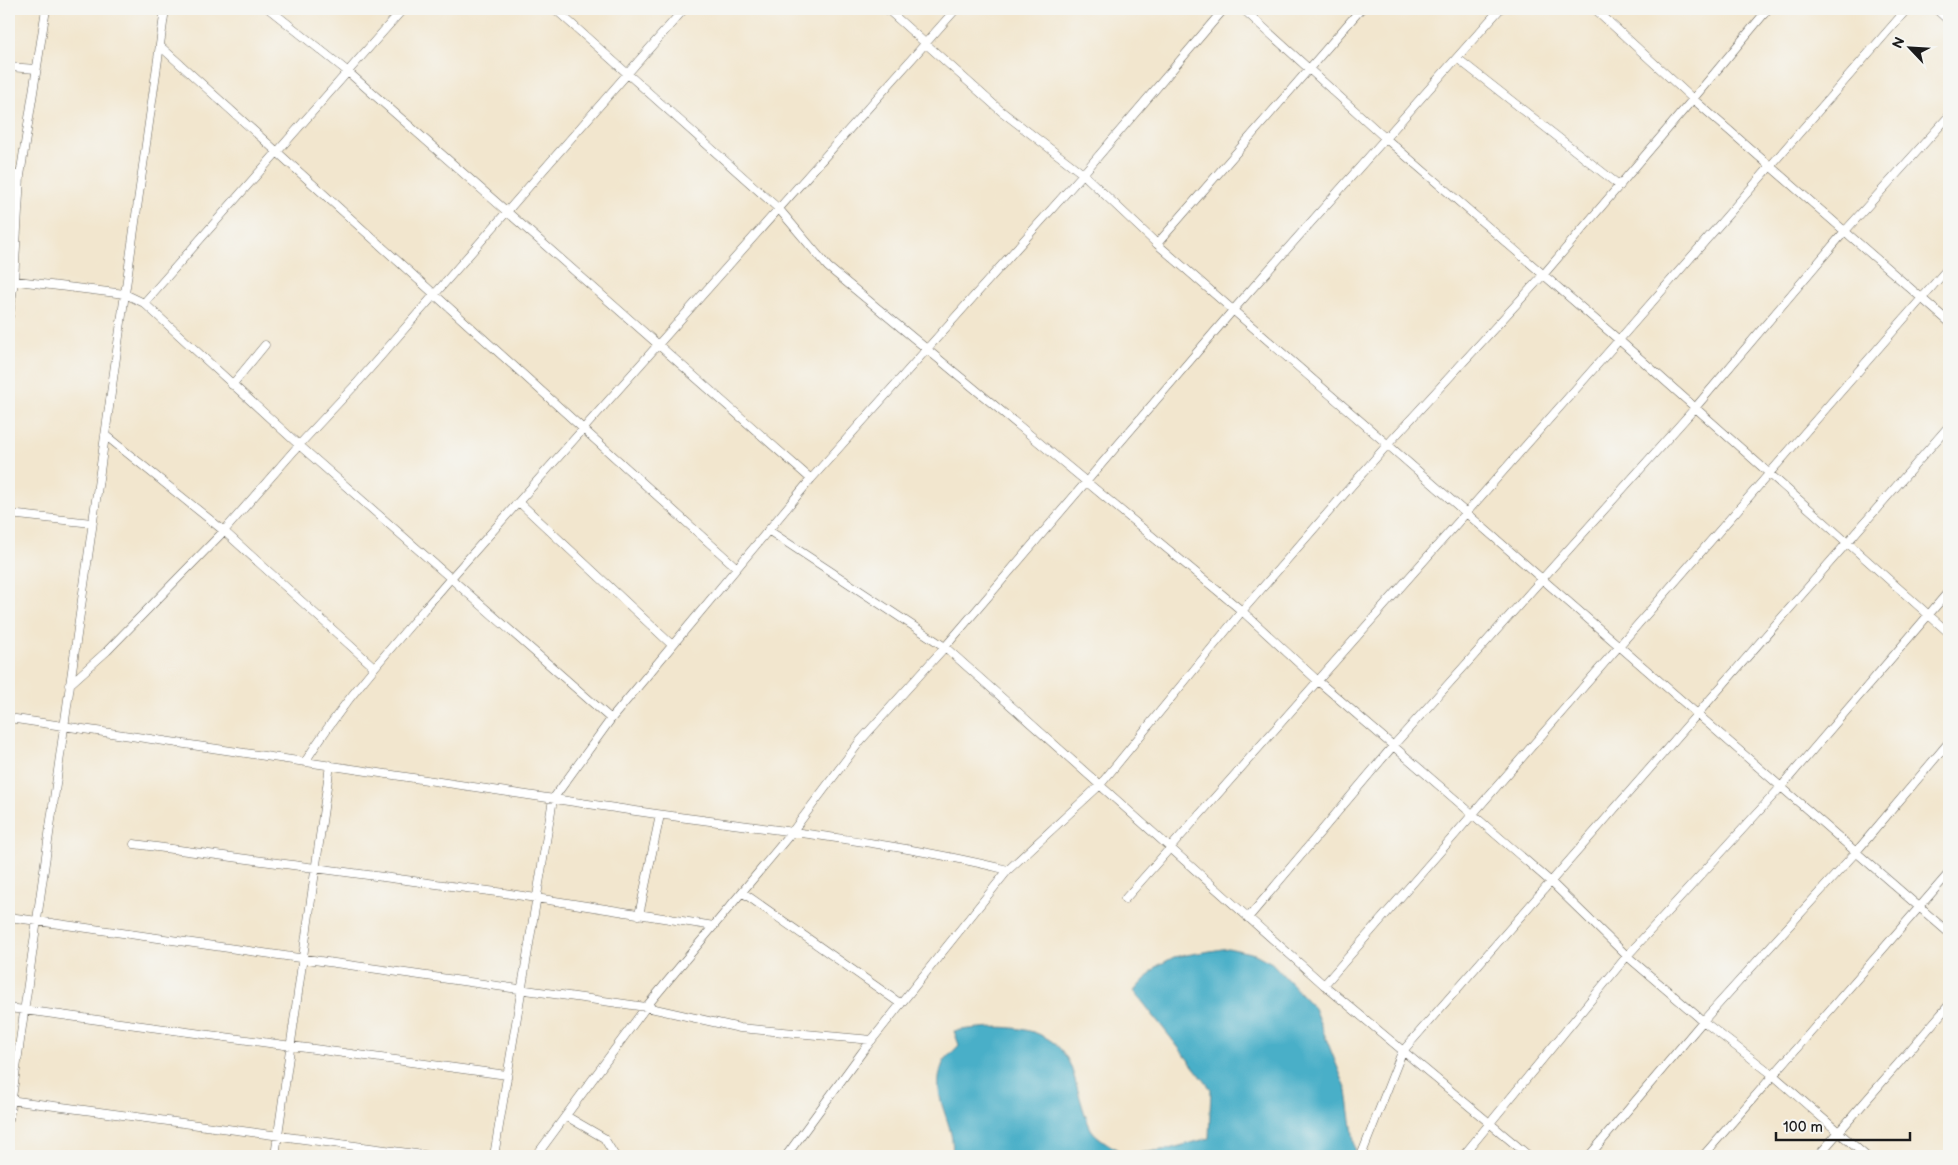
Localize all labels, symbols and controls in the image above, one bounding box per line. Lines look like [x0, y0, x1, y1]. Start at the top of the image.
north arrow [1886, 22, 1936, 72]
text: N [1889, 34, 1909, 51]
scale bar [1776, 1110, 1909, 1142]
text: 100 m [1783, 1118, 1823, 1137]

